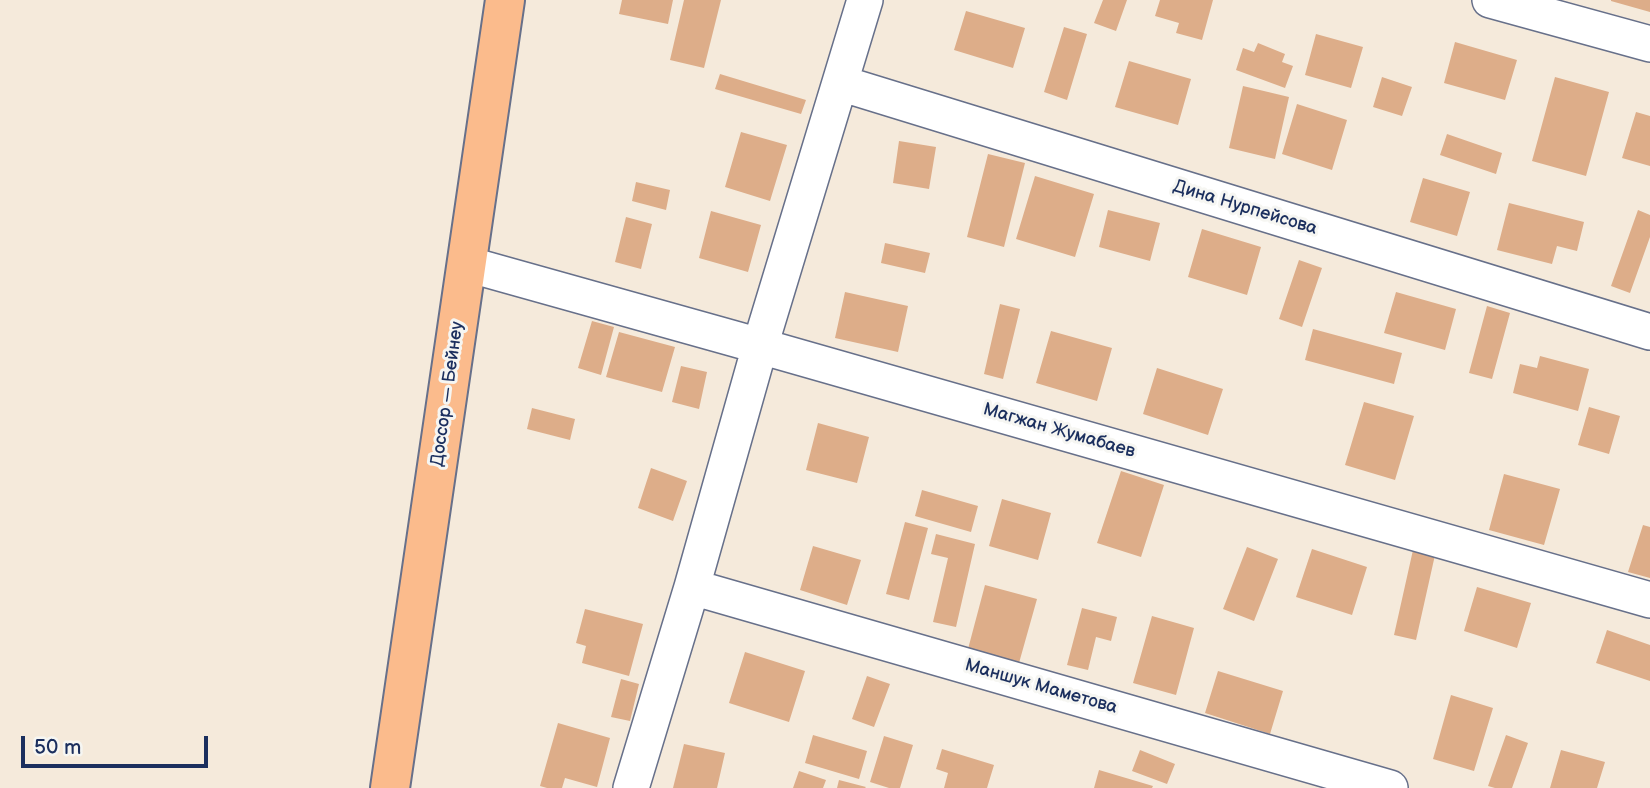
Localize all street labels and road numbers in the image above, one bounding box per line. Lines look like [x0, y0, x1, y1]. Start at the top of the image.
street label: Дина Нурпейсова [1170, 176, 1320, 240]
street label: Доссор — Бейнеу [427, 320, 469, 468]
street label: Магжан Жумабаев [980, 399, 1138, 463]
street label: Маншук Маметова [962, 655, 1120, 719]

